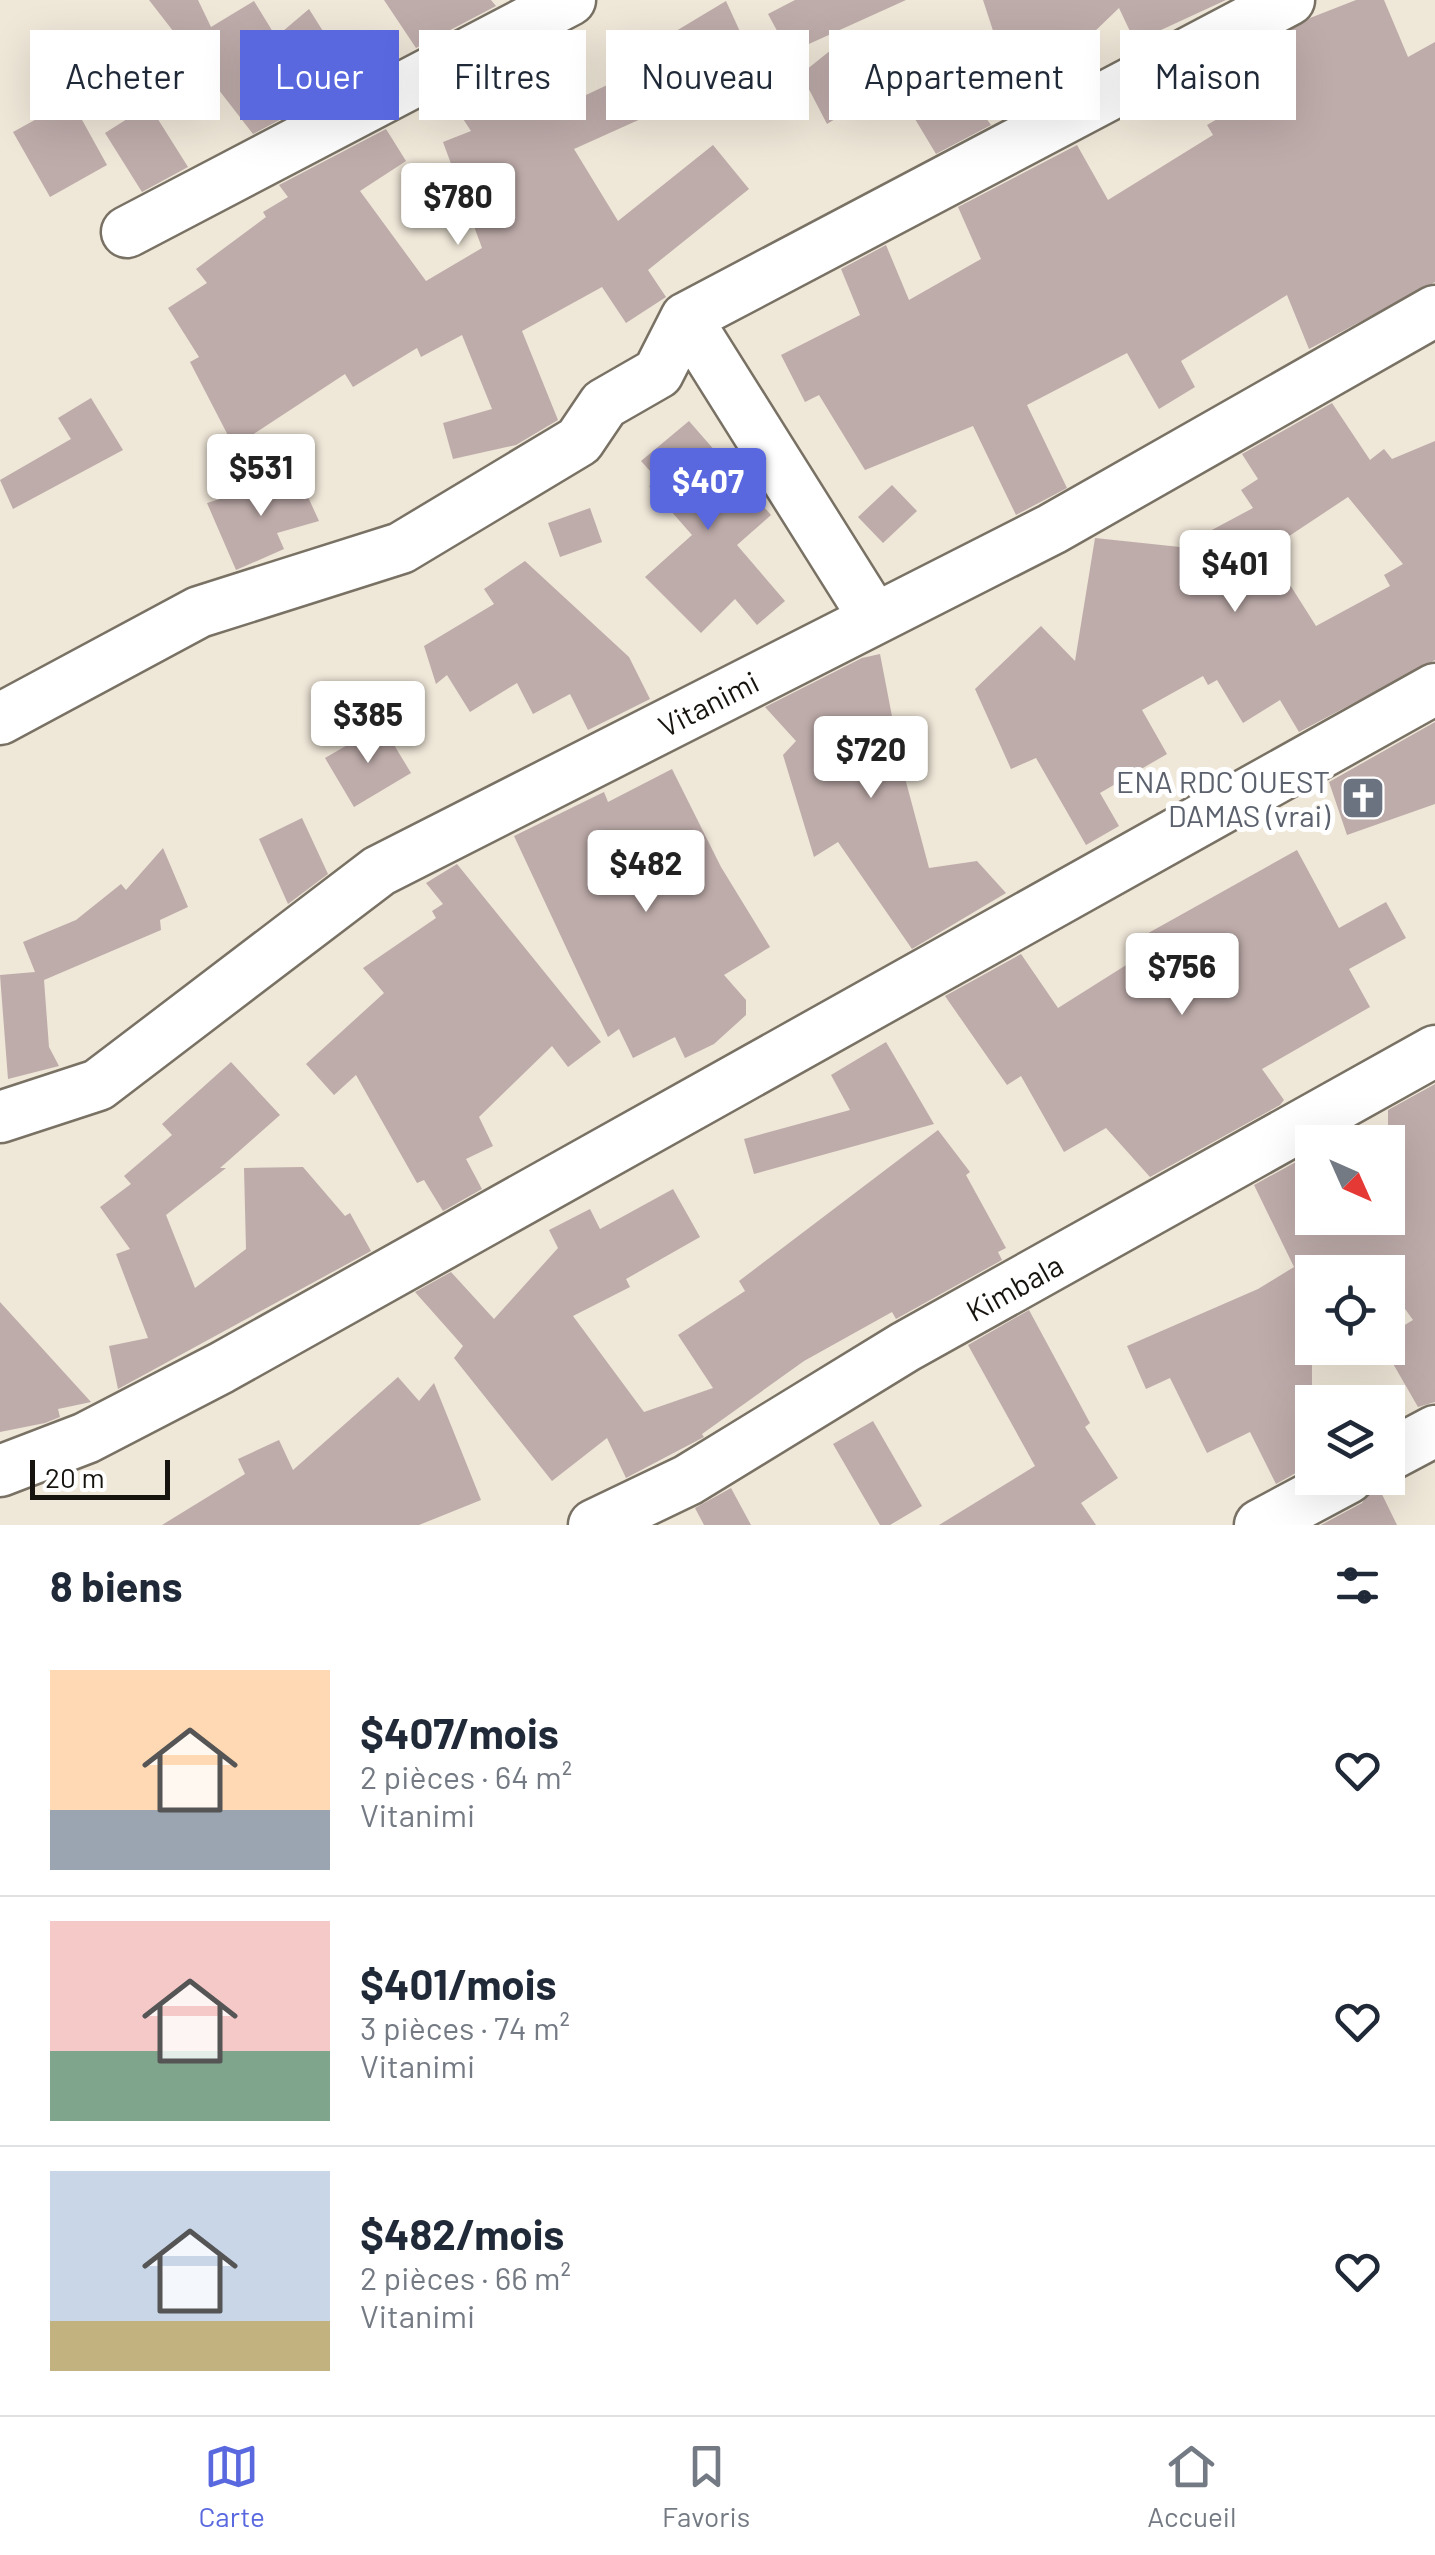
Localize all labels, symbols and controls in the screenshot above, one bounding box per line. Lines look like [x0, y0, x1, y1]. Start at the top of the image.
chip: Acheter [30, 30, 220, 120]
chip: Louer [240, 30, 399, 120]
chip: Filtres [419, 30, 586, 120]
chip: Nouveau [606, 30, 809, 120]
chip: Appartement [829, 30, 1100, 120]
chip: Maison [1120, 30, 1296, 120]
pin: $780 [399, 163, 517, 248]
text: $780 [423, 176, 493, 214]
pin: $531 [202, 434, 320, 519]
text: $531 [229, 447, 293, 485]
pin: $407 [649, 448, 767, 533]
text: $407 [672, 461, 744, 499]
pin: $401 [1176, 530, 1294, 615]
text: $401 [1202, 543, 1268, 581]
street label: Vitanimi [652, 662, 764, 744]
pin: $385 [309, 681, 427, 766]
text: $385 [333, 694, 403, 732]
pin: $720 [812, 716, 930, 801]
text: $720 [836, 729, 906, 767]
place label: ENA RDC OUEST DAMAS (vrai) [1116, 763, 1330, 833]
church icon: ENA RDC OUEST DAMAS (vrai) [1340, 775, 1386, 821]
pin: $482 [587, 830, 705, 915]
text: $482 [610, 843, 682, 881]
pin: $756 [1123, 933, 1241, 1018]
text: $756 [1148, 946, 1216, 984]
north arrow [1295, 1125, 1405, 1235]
map controls [1295, 1125, 1405, 1495]
street label: Kimbala [959, 1246, 1069, 1328]
button: locate [1295, 1255, 1405, 1365]
button: layers [1295, 1385, 1405, 1495]
scale bar [30, 1455, 170, 1500]
text: 20 m [45, 1460, 105, 1494]
icon: filters [1330, 1558, 1385, 1613]
text: 8 biens [50, 1560, 183, 1610]
text: $407/mois [360, 1707, 559, 1757]
icon: home [130, 1710, 250, 1830]
icon: heart [1330, 1743, 1385, 1798]
text: 2 pièces · 64 m² [360, 1757, 572, 1795]
text: Vitanimi [360, 1795, 475, 1833]
text: $401/mois [360, 1958, 557, 2008]
icon: home [130, 1961, 250, 2081]
icon: heart [1330, 1994, 1385, 2049]
text: 3 pièces · 74 m² [360, 2008, 570, 2046]
text: Vitanimi [360, 2046, 475, 2084]
text: $482/mois [360, 2208, 564, 2258]
icon: home [130, 2211, 250, 2331]
icon: heart [1330, 2244, 1385, 2299]
text: 2 pièces · 66 m² [360, 2258, 571, 2296]
text: Vitanimi [360, 2296, 475, 2334]
tab: Carte [199, 2439, 265, 2533]
tab: Favoris [662, 2439, 750, 2533]
tab: Accueil [1147, 2439, 1236, 2533]

